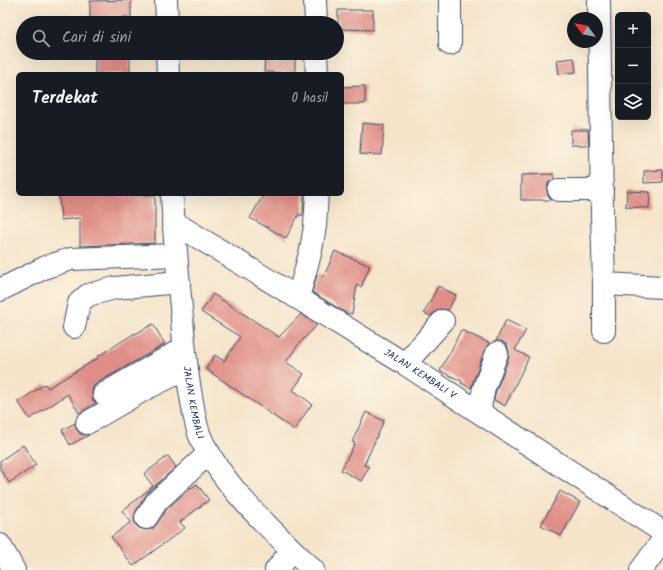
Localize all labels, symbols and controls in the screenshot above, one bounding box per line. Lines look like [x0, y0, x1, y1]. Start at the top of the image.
north arrow [567, 12, 603, 48]
map controls [615, 12, 651, 120]
button: + [615, 12, 651, 48]
search box [16, 16, 344, 60]
text: Cari di sini [62, 26, 131, 50]
icon: search [30, 27, 52, 49]
button: − [615, 48, 651, 84]
button: layers [615, 84, 651, 120]
text: Terdekat [32, 85, 98, 112]
text: 0 hasil [291, 88, 328, 109]
street label: JALAN KEMBALI V [381, 345, 460, 404]
street label: JALAN KEMBALI [179, 365, 208, 442]

